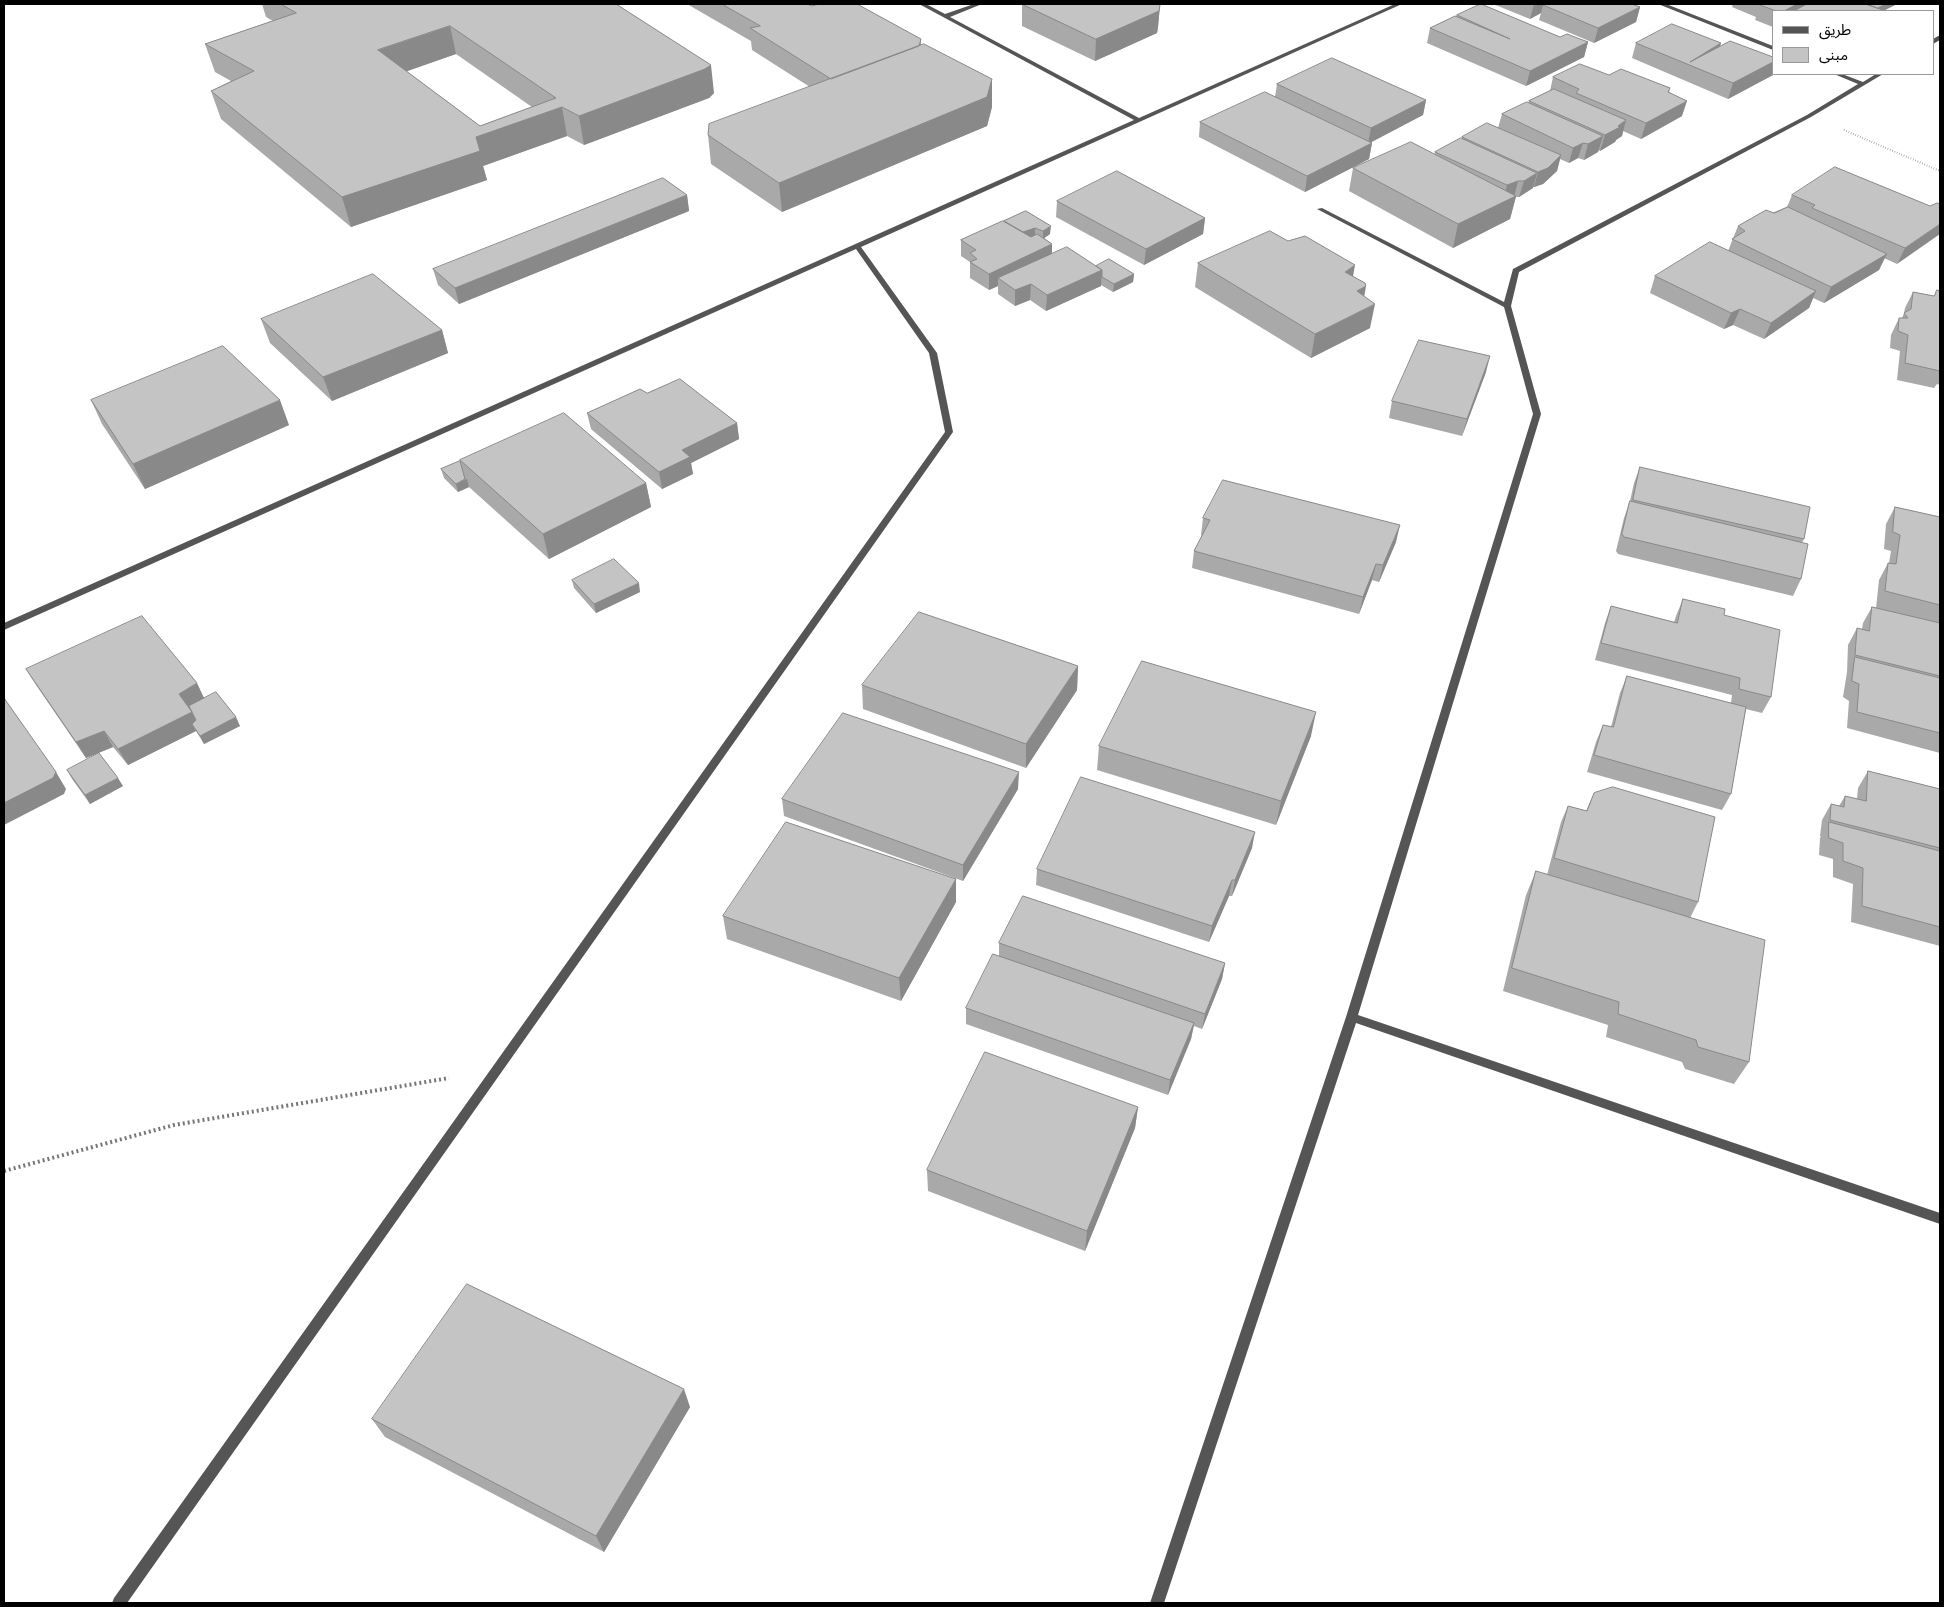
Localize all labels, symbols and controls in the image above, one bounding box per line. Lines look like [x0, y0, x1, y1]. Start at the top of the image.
legend [1772, 10, 1934, 75]
text: طريق [1819, 20, 1851, 39]
text: مبنى [1819, 45, 1848, 64]

